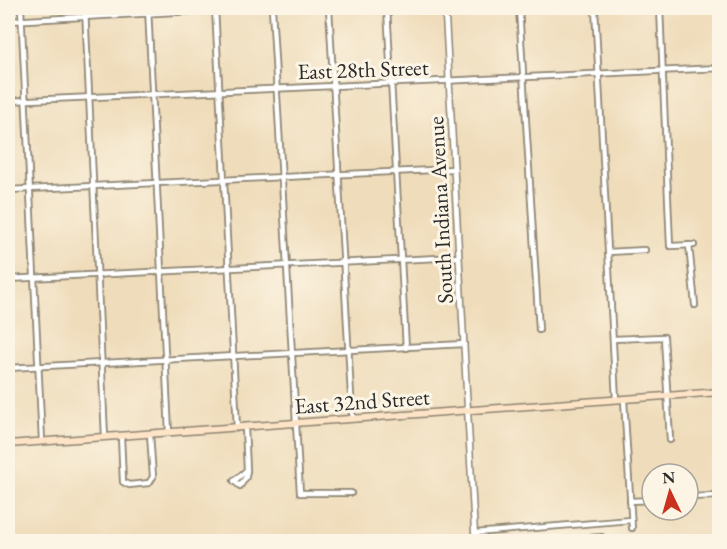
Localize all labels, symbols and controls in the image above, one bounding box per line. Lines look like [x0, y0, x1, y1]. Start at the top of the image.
street label: East 28th Street [297, 53, 429, 86]
street label: South Indiana Avenue [421, 115, 460, 304]
street label: East 32nd Street [293, 382, 431, 421]
north arrow [640, 462, 700, 522]
text: N [661, 467, 676, 489]

